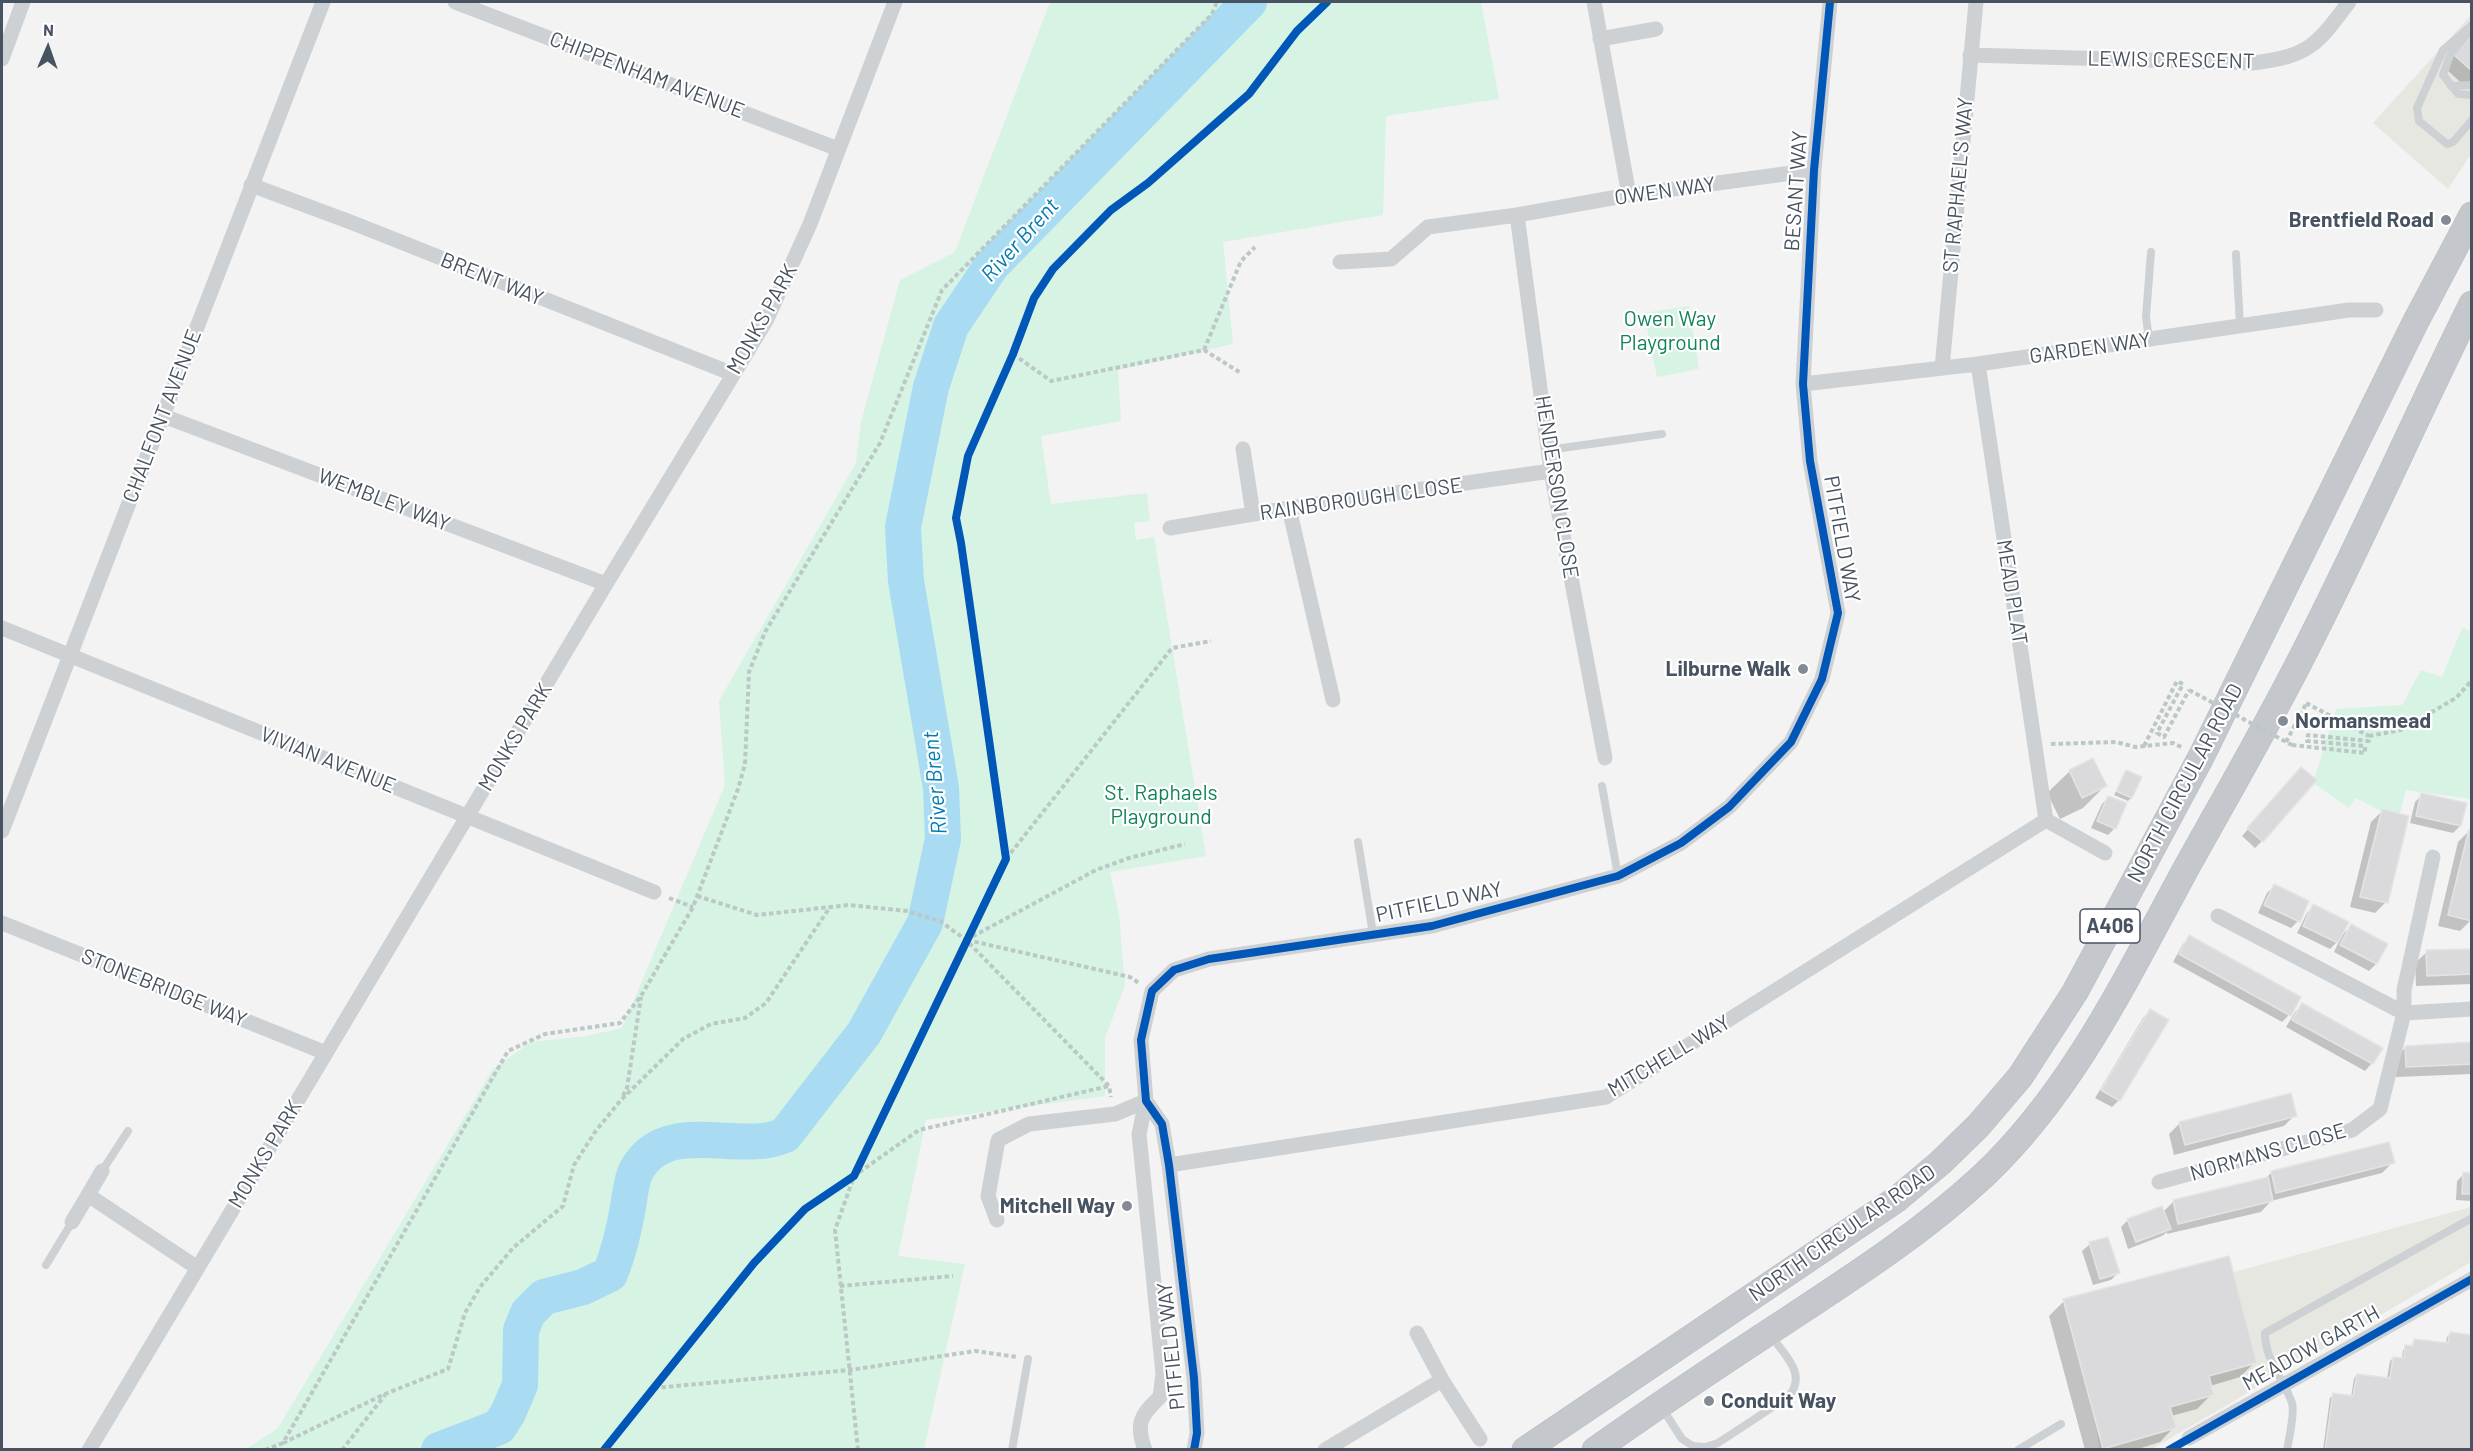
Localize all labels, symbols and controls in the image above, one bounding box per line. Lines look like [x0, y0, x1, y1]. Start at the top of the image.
north arrow [18, 18, 78, 78]
text: N [43, 20, 54, 39]
street label: CHIPPENHAM AVENUE [546, 26, 748, 124]
street label: LEWIS CRESCENT [2087, 46, 2255, 74]
street label: ST RAPHAEL'S WAY [1938, 96, 1978, 274]
street label: BESANT WAY [1779, 130, 1813, 252]
street label: OWEN WAY [1613, 171, 1717, 211]
water label: River Brent [976, 193, 1064, 287]
place label: Brentfield Road [2289, 207, 2434, 233]
marker: Brentfield Road [2439, 213, 2453, 227]
street label: BRENT WAY [437, 247, 547, 311]
street label: MONKS PARK [721, 260, 803, 378]
park label: Owen Way Playground [1619, 306, 1721, 356]
street label: CHALFONT AVENUE [117, 326, 207, 506]
street label: GARDEN WAY [2028, 327, 2152, 369]
street label: HENDERSON CLOSE [1530, 394, 1584, 580]
street label: WEMBLEY WAY [314, 463, 454, 537]
street label: RAINBOROUGH CLOSE [1258, 472, 1464, 526]
street label: PITFIELD WAY [1818, 473, 1866, 605]
street label: MEAD PLAT [1991, 538, 2033, 646]
place label: Lilburne Walk [1665, 656, 1791, 682]
marker: Lilburne Walk [1796, 662, 1810, 676]
street label: MONKS PARK [473, 678, 557, 796]
street label: NORTH CIRCULAR ROAD [2122, 679, 2248, 887]
place label: Normansmead [2295, 708, 2431, 734]
marker: Normansmead [2276, 714, 2290, 728]
street label: VIVIAN AVENUE [257, 721, 399, 799]
water label: River Brent [917, 730, 953, 836]
park label: St. Raphaels Playground [1104, 780, 1218, 830]
street label: PITFIELD WAY [1373, 876, 1505, 928]
road number: A406 [2080, 909, 2140, 943]
street label: STONEBRIDGE WAY [78, 943, 250, 1033]
street label: MITCHELL WAY [1603, 1010, 1735, 1102]
street label: MONKS PARK [223, 1095, 307, 1213]
street label: NORMANS CLOSE [2187, 1118, 2349, 1186]
street label: NORTH CIRCULAR ROAD [1744, 1159, 1940, 1307]
place label: Mitchell Way [1000, 1193, 1115, 1219]
marker: Mitchell Way [1120, 1199, 1134, 1213]
street label: PITFIELD WAY [1152, 1281, 1190, 1411]
street label: MEADOW GARTH [2238, 1300, 2384, 1396]
place label: Conduit Way [1721, 1388, 1836, 1414]
marker: Conduit Way [1702, 1394, 1716, 1408]

